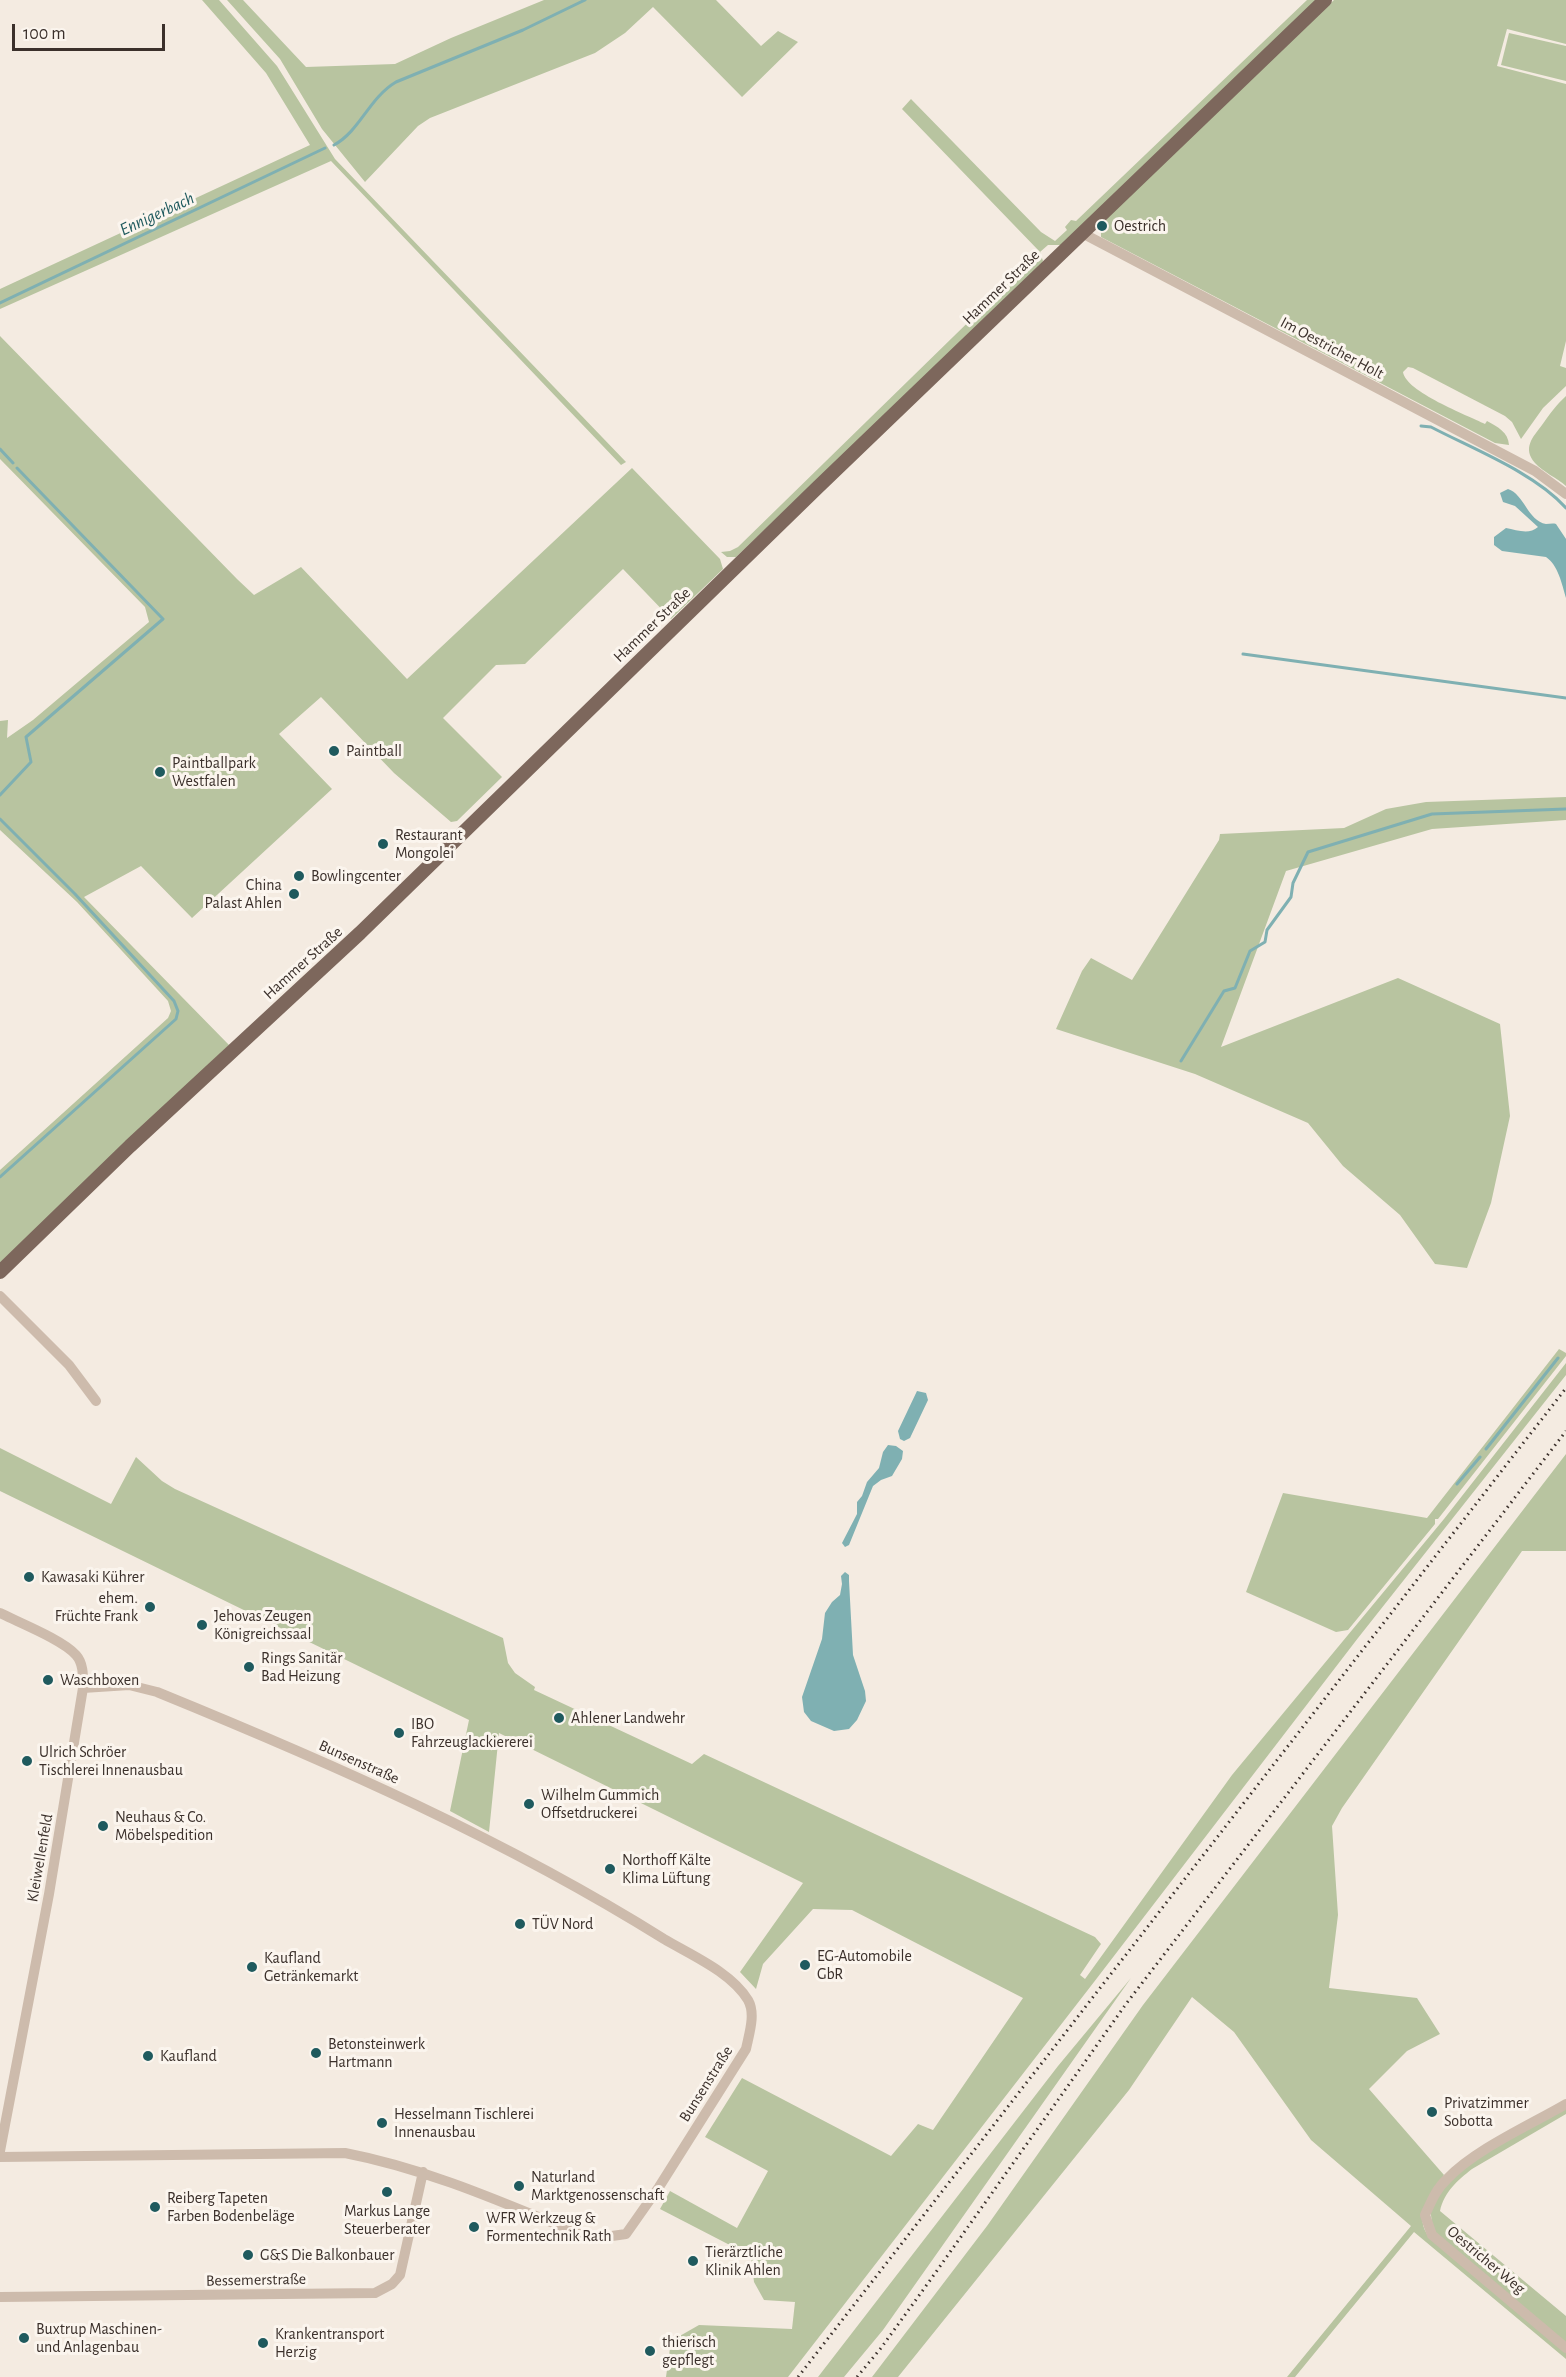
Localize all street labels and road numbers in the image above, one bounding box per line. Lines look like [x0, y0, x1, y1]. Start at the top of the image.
street label: Hammer Straße [958, 245, 1044, 329]
street label: Im Oestricher Holt [1277, 313, 1387, 383]
street label: Hammer Straße [609, 583, 695, 667]
street label: Hammer Straße [260, 922, 346, 1004]
street label: Bunsenstraße [316, 1736, 402, 1788]
street label: Kleiwellenfeld [23, 1812, 57, 1904]
street label: Bunsenstraße [675, 2042, 737, 2126]
street label: Oestricher Weg [1443, 2222, 1529, 2298]
street label: Bessemerstraße [206, 2270, 306, 2290]

